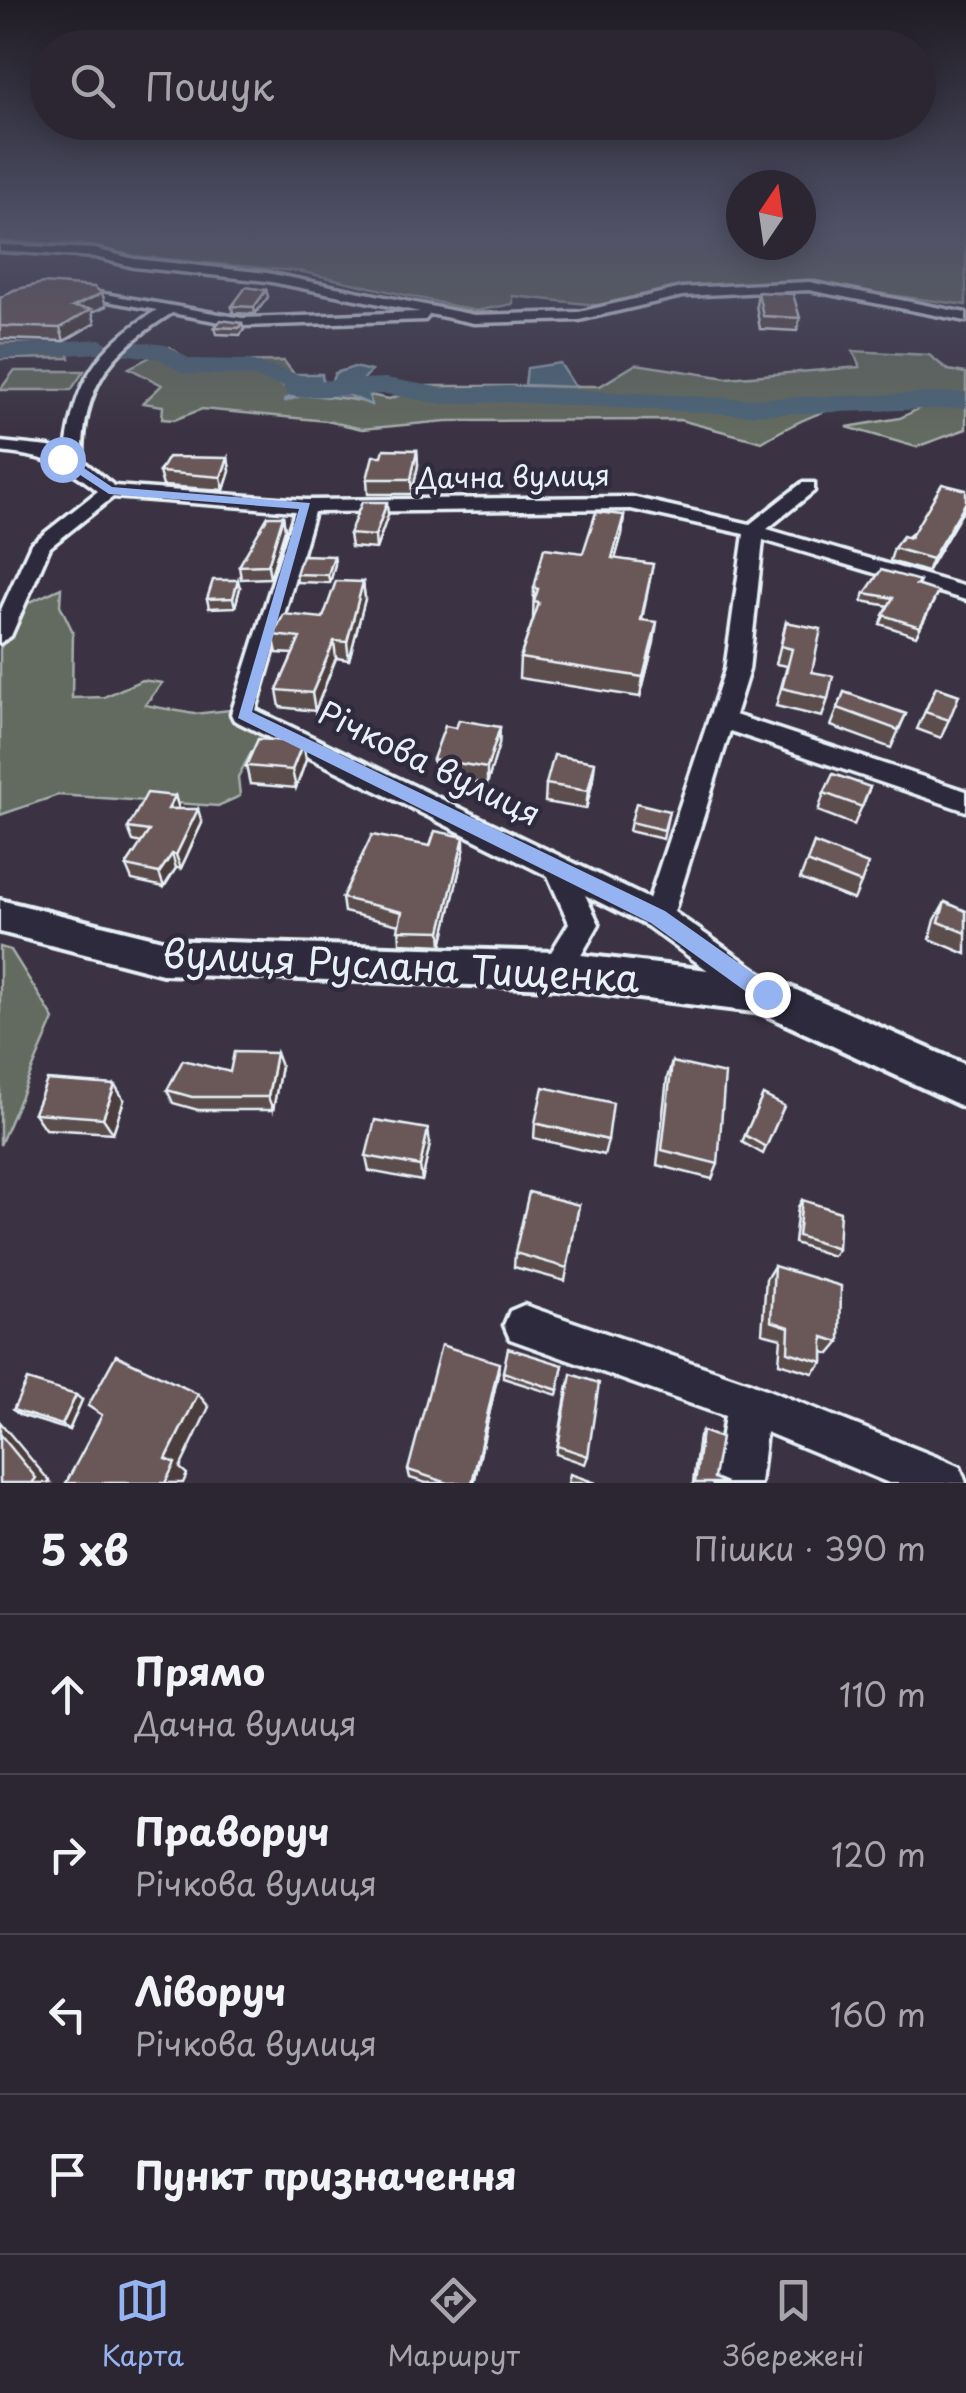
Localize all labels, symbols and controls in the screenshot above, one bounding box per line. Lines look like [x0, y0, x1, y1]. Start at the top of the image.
search box [30, 30, 936, 140]
text: Пошук [145, 57, 274, 114]
icon: search [65, 58, 120, 113]
north arrow [726, 170, 816, 260]
route start [40, 437, 86, 483]
street label: Дачна вулиця [415, 452, 610, 499]
street label: Річкова вулиця [311, 688, 549, 837]
street label: вулиця Руслана Тищенка [161, 924, 641, 1005]
route end [745, 972, 791, 1018]
text: 5 хв [40, 1517, 129, 1580]
text: Пішки · 390 m [694, 1524, 926, 1572]
text: Прямо [135, 1642, 265, 1699]
icon: ahead [40, 1667, 95, 1722]
text: 110 m [839, 1670, 926, 1718]
text: Дачна вулиця [135, 1699, 357, 1747]
text: Праворуч [135, 1802, 330, 1859]
icon: right [40, 1827, 95, 1882]
text: 120 m [831, 1830, 926, 1878]
text: Річкова вулиця [135, 1859, 377, 1907]
text: Ліворуч [135, 1962, 286, 2019]
icon: left [40, 1987, 95, 2042]
text: 160 m [830, 1990, 926, 2038]
text: Річкова вулиця [135, 2019, 377, 2067]
text: Пункт призначення [135, 2146, 517, 2203]
icon: arrive [40, 2147, 95, 2202]
tab: Карта [102, 2273, 184, 2376]
tab: Маршрут [387, 2273, 520, 2376]
tab: Збережені [723, 2273, 864, 2376]

